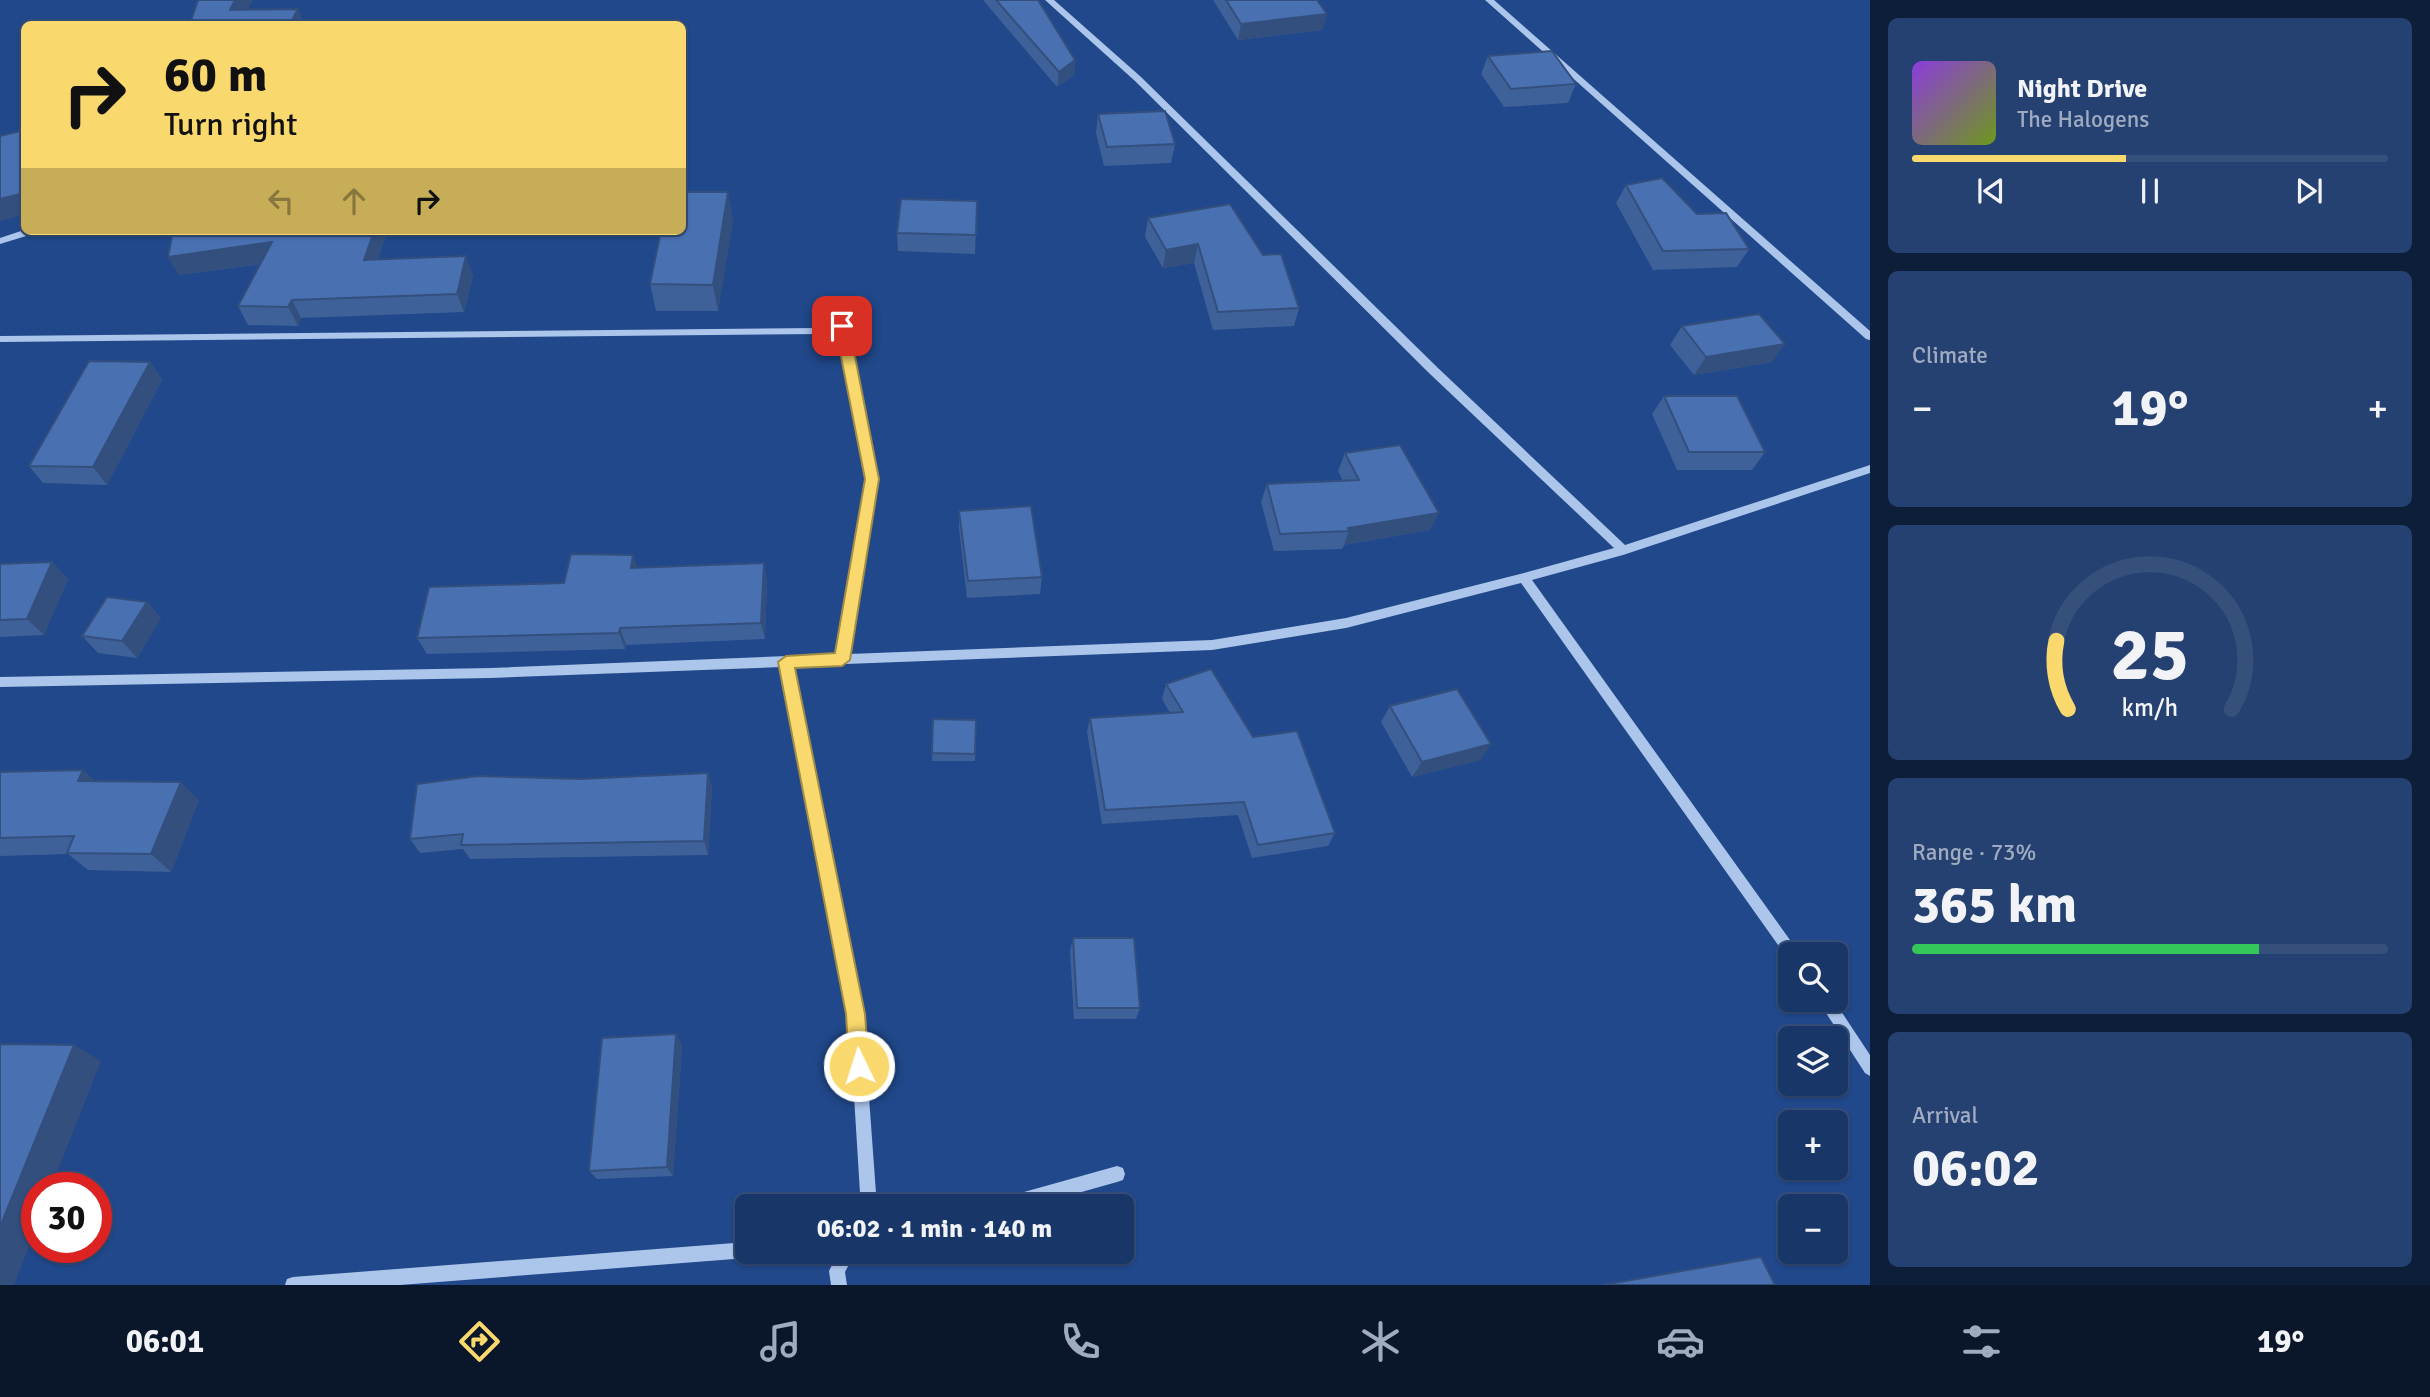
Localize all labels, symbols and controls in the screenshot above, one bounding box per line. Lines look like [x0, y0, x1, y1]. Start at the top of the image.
text: 60 m [164, 45, 267, 105]
icon: right [49, 49, 140, 140]
text: Night Drive [2017, 73, 2147, 105]
text: Turn right [164, 105, 297, 144]
text: The Halogens [2017, 105, 2149, 134]
icon: previous [1972, 172, 2010, 210]
icon: pause [2131, 172, 2169, 210]
icon: next [2290, 172, 2328, 210]
icon: left [262, 182, 300, 220]
icon: ahead [335, 182, 373, 220]
icon: right [408, 182, 446, 220]
pin [812, 296, 872, 356]
icon: arrive [823, 307, 861, 345]
text: Climate [1912, 341, 1988, 370]
text: 19° [2112, 376, 2188, 440]
text: − [1912, 385, 1933, 432]
text: + [2367, 385, 2388, 432]
text: 25 [2111, 611, 2189, 700]
text: km/h [2122, 691, 2178, 722]
text: Range · 73% [1912, 838, 2036, 867]
text: 365 km [1912, 873, 2077, 937]
map controls [1778, 942, 1848, 1264]
button: search [1778, 942, 1848, 1012]
button: layers [1778, 1026, 1848, 1096]
position arrow [822, 1029, 896, 1103]
text: Arrival [1912, 1101, 1978, 1130]
button: + [1778, 1110, 1848, 1180]
text: 06:02 [1912, 1136, 2040, 1200]
speed limit sign: 30 [21, 1172, 112, 1263]
button: − [1778, 1194, 1848, 1264]
text: 06:02 · 1 min · 140 m [817, 1213, 1052, 1245]
icon: directions [455, 1317, 504, 1366]
icon: music [756, 1317, 805, 1366]
icon: phone [1056, 1317, 1105, 1366]
icon: climate [1356, 1317, 1405, 1366]
icon: car [1656, 1317, 1705, 1366]
icon: filters [1957, 1317, 2006, 1366]
text: 06:01 [126, 1322, 204, 1361]
text: 19° [2257, 1322, 2304, 1361]

